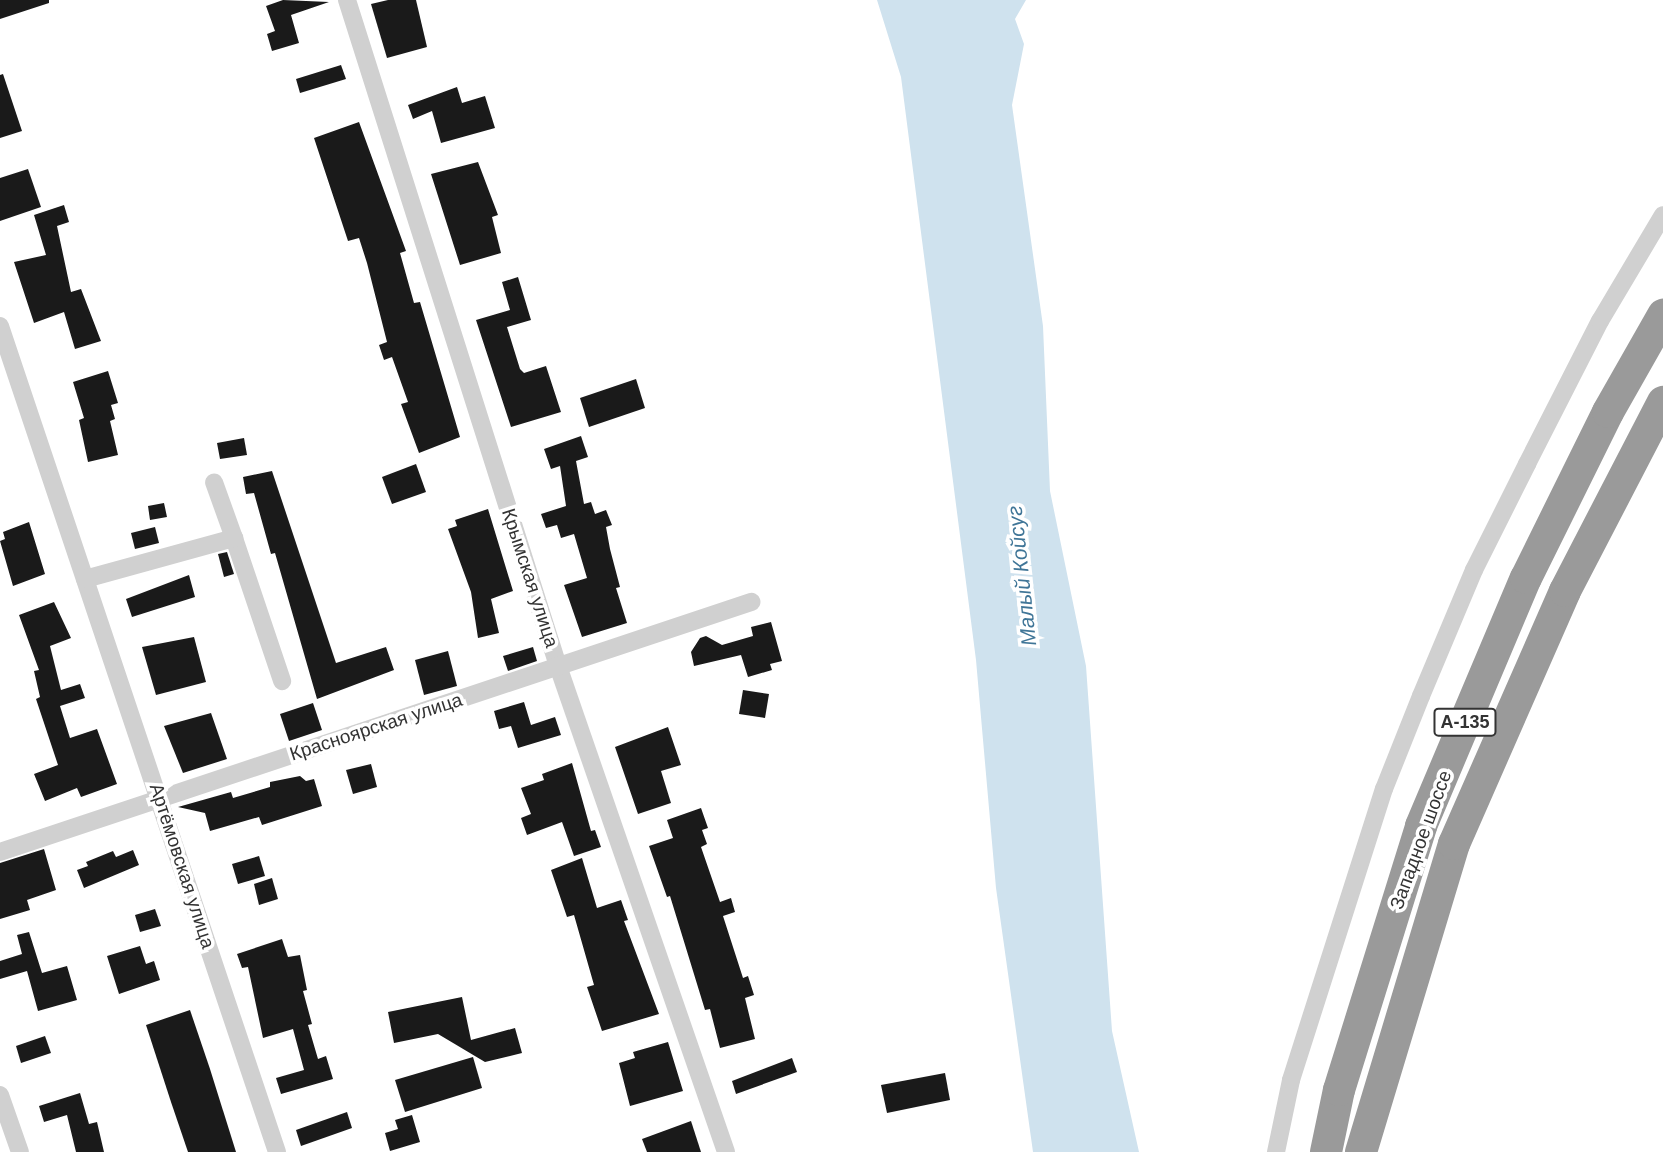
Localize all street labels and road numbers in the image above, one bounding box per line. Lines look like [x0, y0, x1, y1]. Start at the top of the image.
street label: Крымская улица [497, 506, 563, 650]
street label: Красноярская улица [287, 688, 465, 766]
road number: А-135 [1432, 708, 1498, 736]
street label: Западное шоссе [1385, 767, 1457, 913]
street label: Артёмовская улица [145, 781, 219, 951]

